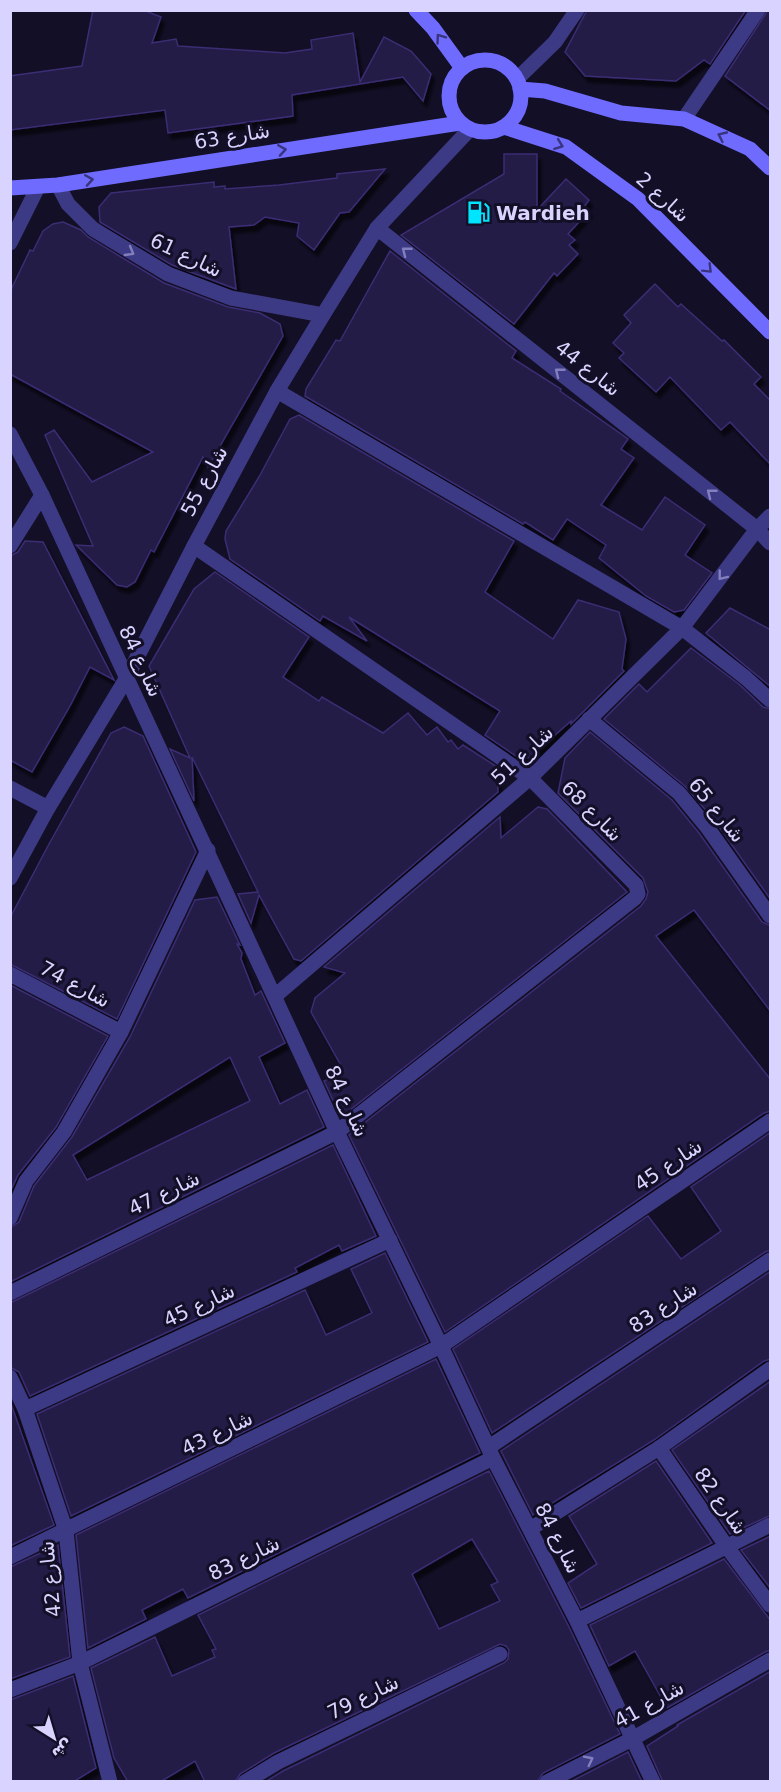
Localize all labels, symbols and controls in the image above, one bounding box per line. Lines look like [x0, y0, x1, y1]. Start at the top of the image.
one-way arrow [436, 34, 447, 45]
street label: شارع 63 [192, 118, 272, 154]
one-way arrow [717, 132, 728, 144]
one-way arrow [553, 138, 564, 151]
one-way arrow [277, 144, 287, 157]
street label: شارع 2 [631, 167, 695, 227]
one-way arrow [85, 174, 94, 186]
fuel station icon: Wardieh [465, 200, 491, 226]
place label: Wardieh [496, 201, 590, 225]
street label: شارع 61 [146, 228, 226, 282]
one-way arrow [124, 244, 134, 256]
one-way arrow [402, 247, 413, 258]
one-way arrow [701, 263, 712, 273]
street label: شارع 44 [551, 335, 625, 401]
one-way arrow [554, 368, 565, 379]
street label: شارع 55 [176, 442, 232, 520]
one-way arrow [707, 489, 718, 500]
one-way arrow [718, 569, 729, 580]
street label: شارع 84 [114, 621, 168, 701]
street label: شارع 51 [486, 720, 558, 790]
street label: شارع 65 [684, 773, 750, 847]
street label: شارع 68 [557, 776, 627, 846]
street label: شارع 74 [36, 956, 114, 1012]
street label: شارع 84 [320, 1061, 374, 1141]
street label: شارع 45 [630, 1134, 706, 1196]
street label: شارع 47 [124, 1165, 204, 1221]
street label: شارع 83 [624, 1276, 702, 1338]
street label: شارع 45 [159, 1278, 239, 1332]
street label: شارع 43 [177, 1405, 257, 1461]
street label: شارع 82 [689, 1463, 753, 1539]
street label: شارع 84 [530, 1499, 586, 1577]
street label: شارع 83 [204, 1530, 284, 1586]
street label: شارع 42 [34, 1540, 66, 1618]
street label: شارع 79 [323, 1669, 403, 1725]
street label: شارع 41 [610, 1675, 688, 1733]
north arrow [24, 1708, 84, 1768]
text: ش [48, 1735, 77, 1764]
one-way arrow [583, 1756, 594, 1767]

